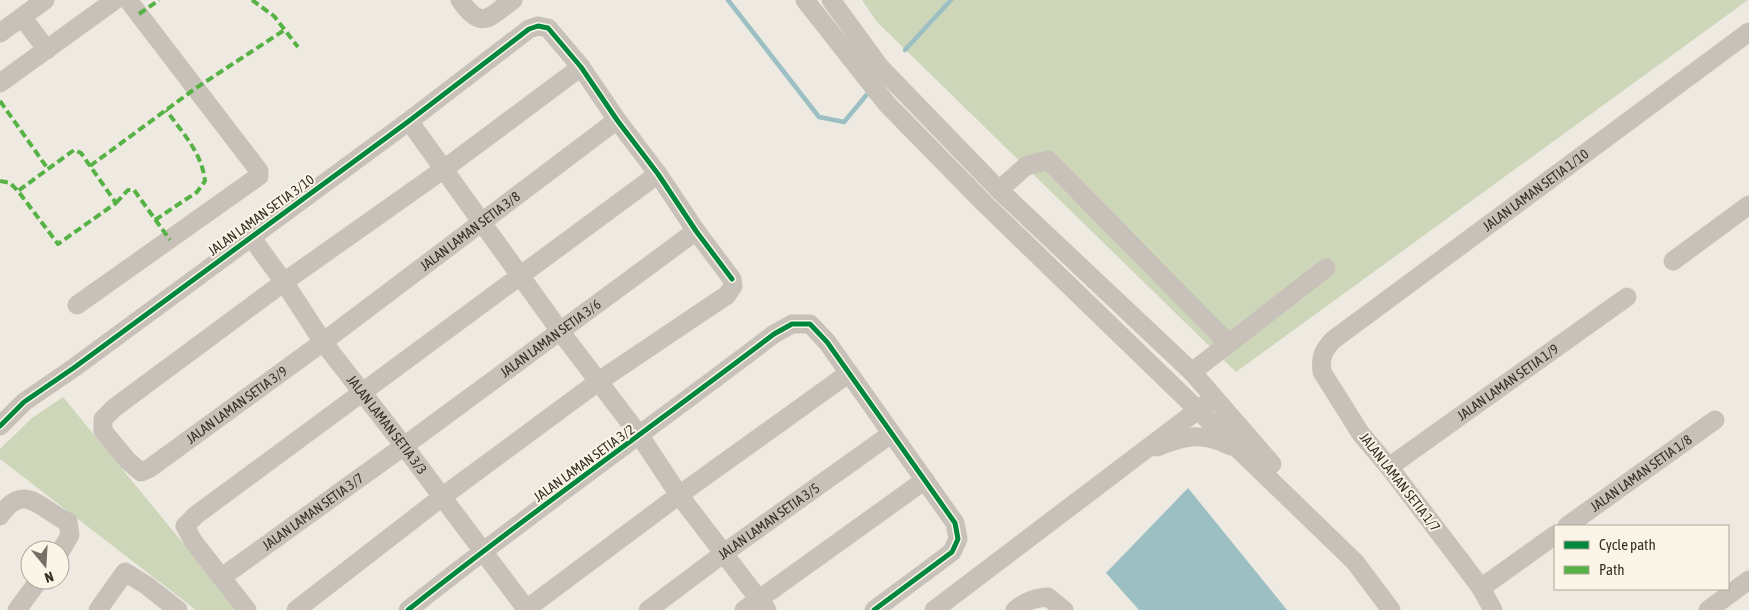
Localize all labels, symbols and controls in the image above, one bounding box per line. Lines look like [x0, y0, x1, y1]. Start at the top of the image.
street label: JALAN LAMAN SETIA 1/10 [1480, 145, 1592, 234]
street label: JALAN LAMAN SETIA 3/10 [205, 171, 318, 259]
street label: JALAN LAMAN SETIA 3/8 [417, 188, 523, 274]
street label: JALAN LAMAN SETIA 3/6 [497, 296, 604, 381]
street label: JALAN LAMAN SETIA 1/9 [1454, 340, 1562, 424]
street label: JALAN LAMAN SETIA 3/9 [183, 363, 290, 447]
street label: JALAN LAMAN SETIA 3/3 [344, 372, 430, 477]
street label: JALAN LAMAN SETIA 3/2 [530, 421, 638, 505]
street label: JALAN LAMAN SETIA 1/7 [1357, 430, 1443, 534]
street label: JALAN LAMAN SETIA 1/8 [1587, 431, 1695, 515]
street label: JALAN LAMAN SETIA 3/7 [259, 470, 367, 553]
street label: JALAN LAMAN SETIA 3/5 [715, 479, 823, 563]
legend [1554, 525, 1729, 590]
text: Cycle path [1599, 536, 1656, 553]
north arrow [20, 540, 70, 590]
text: Path [1599, 561, 1625, 578]
text: N [43, 568, 55, 586]

